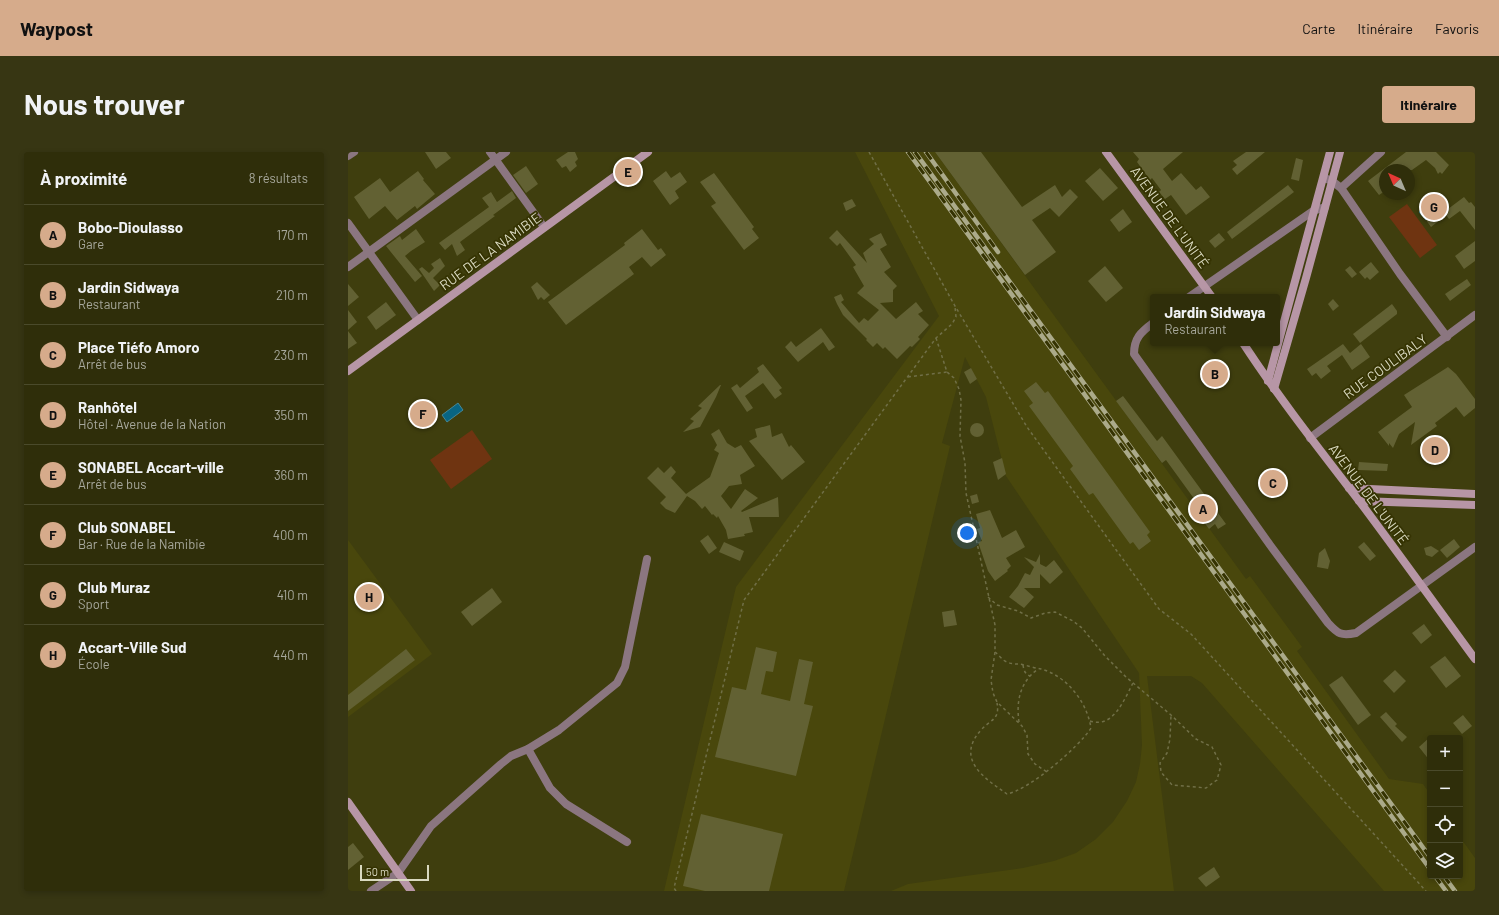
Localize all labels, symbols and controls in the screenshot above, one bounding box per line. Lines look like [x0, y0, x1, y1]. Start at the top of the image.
text: Waypost [20, 17, 93, 40]
text: Carte [1302, 20, 1335, 37]
text: Itinéraire [1357, 20, 1413, 37]
text: Favoris [1435, 20, 1479, 37]
button: Itinéraire [1382, 86, 1475, 123]
text: Nous trouver [24, 87, 185, 121]
pin: E [615, 157, 641, 187]
street label: AVENUE DE L'UNITÉ [1127, 163, 1213, 271]
north arrow [1379, 164, 1415, 200]
text: À proximité [40, 168, 127, 188]
text: 8 résultats [249, 170, 308, 186]
pin: G [1421, 192, 1447, 222]
street label: RUE DE LA NAMIBIE [436, 209, 544, 293]
text: Bobo-Dioulasso [78, 218, 183, 236]
text: A [49, 227, 57, 243]
text: 170 m [277, 227, 308, 243]
text: Gare [78, 236, 104, 252]
text: Jardin Sidwaya [78, 278, 179, 296]
text: B [49, 287, 57, 303]
text: 210 m [276, 287, 308, 303]
popup [1150, 294, 1280, 346]
text: Restaurant [78, 296, 140, 312]
text: Jardin Sidwaya [1164, 303, 1266, 321]
text: Restaurant [1164, 321, 1227, 337]
street label: RUE COULIBALY [1340, 330, 1430, 402]
text: Place Tiéfo Amoro [78, 338, 200, 356]
text: C [49, 347, 57, 363]
text: 230 m [274, 347, 308, 363]
text: Arrêt de bus [78, 356, 146, 372]
pin: B [1202, 359, 1228, 389]
text: Ranhôtel [78, 398, 137, 416]
pin: F [410, 399, 436, 429]
text: D [49, 407, 57, 423]
text: 350 m [274, 407, 308, 423]
text: Hôtel · Avenue de la Nation [78, 416, 226, 432]
pin: D [1422, 435, 1448, 465]
street label: AVENUE DE L'UNITÉ [1326, 440, 1412, 548]
text: SONABEL Accart-ville [78, 458, 224, 476]
text: E [49, 467, 57, 483]
text: 360 m [274, 467, 308, 483]
pin: C [1260, 468, 1286, 498]
text: Arrêt de bus [78, 476, 146, 492]
pin: A [1190, 494, 1216, 524]
text: Club SONABEL [78, 518, 175, 536]
your location [957, 523, 977, 543]
text: F [49, 527, 57, 543]
text: 400 m [273, 527, 308, 543]
text: Bar · Rue de la Namibie [78, 536, 206, 552]
text: Club Muraz [78, 578, 150, 596]
pin: H [356, 582, 382, 612]
text: G [49, 587, 57, 603]
text: 410 m [277, 587, 308, 603]
text: Sport [78, 596, 109, 612]
text: Accart-Ville Sud [78, 638, 187, 656]
text: H [49, 647, 57, 663]
text: 440 m [273, 647, 308, 663]
text: École [78, 656, 110, 672]
map controls [1427, 735, 1463, 879]
button: + [1427, 735, 1463, 771]
button: − [1427, 771, 1463, 807]
button: locate [1427, 807, 1463, 843]
button: layers [1427, 843, 1463, 879]
scale bar [360, 863, 429, 882]
text: 50 m [366, 865, 389, 878]

